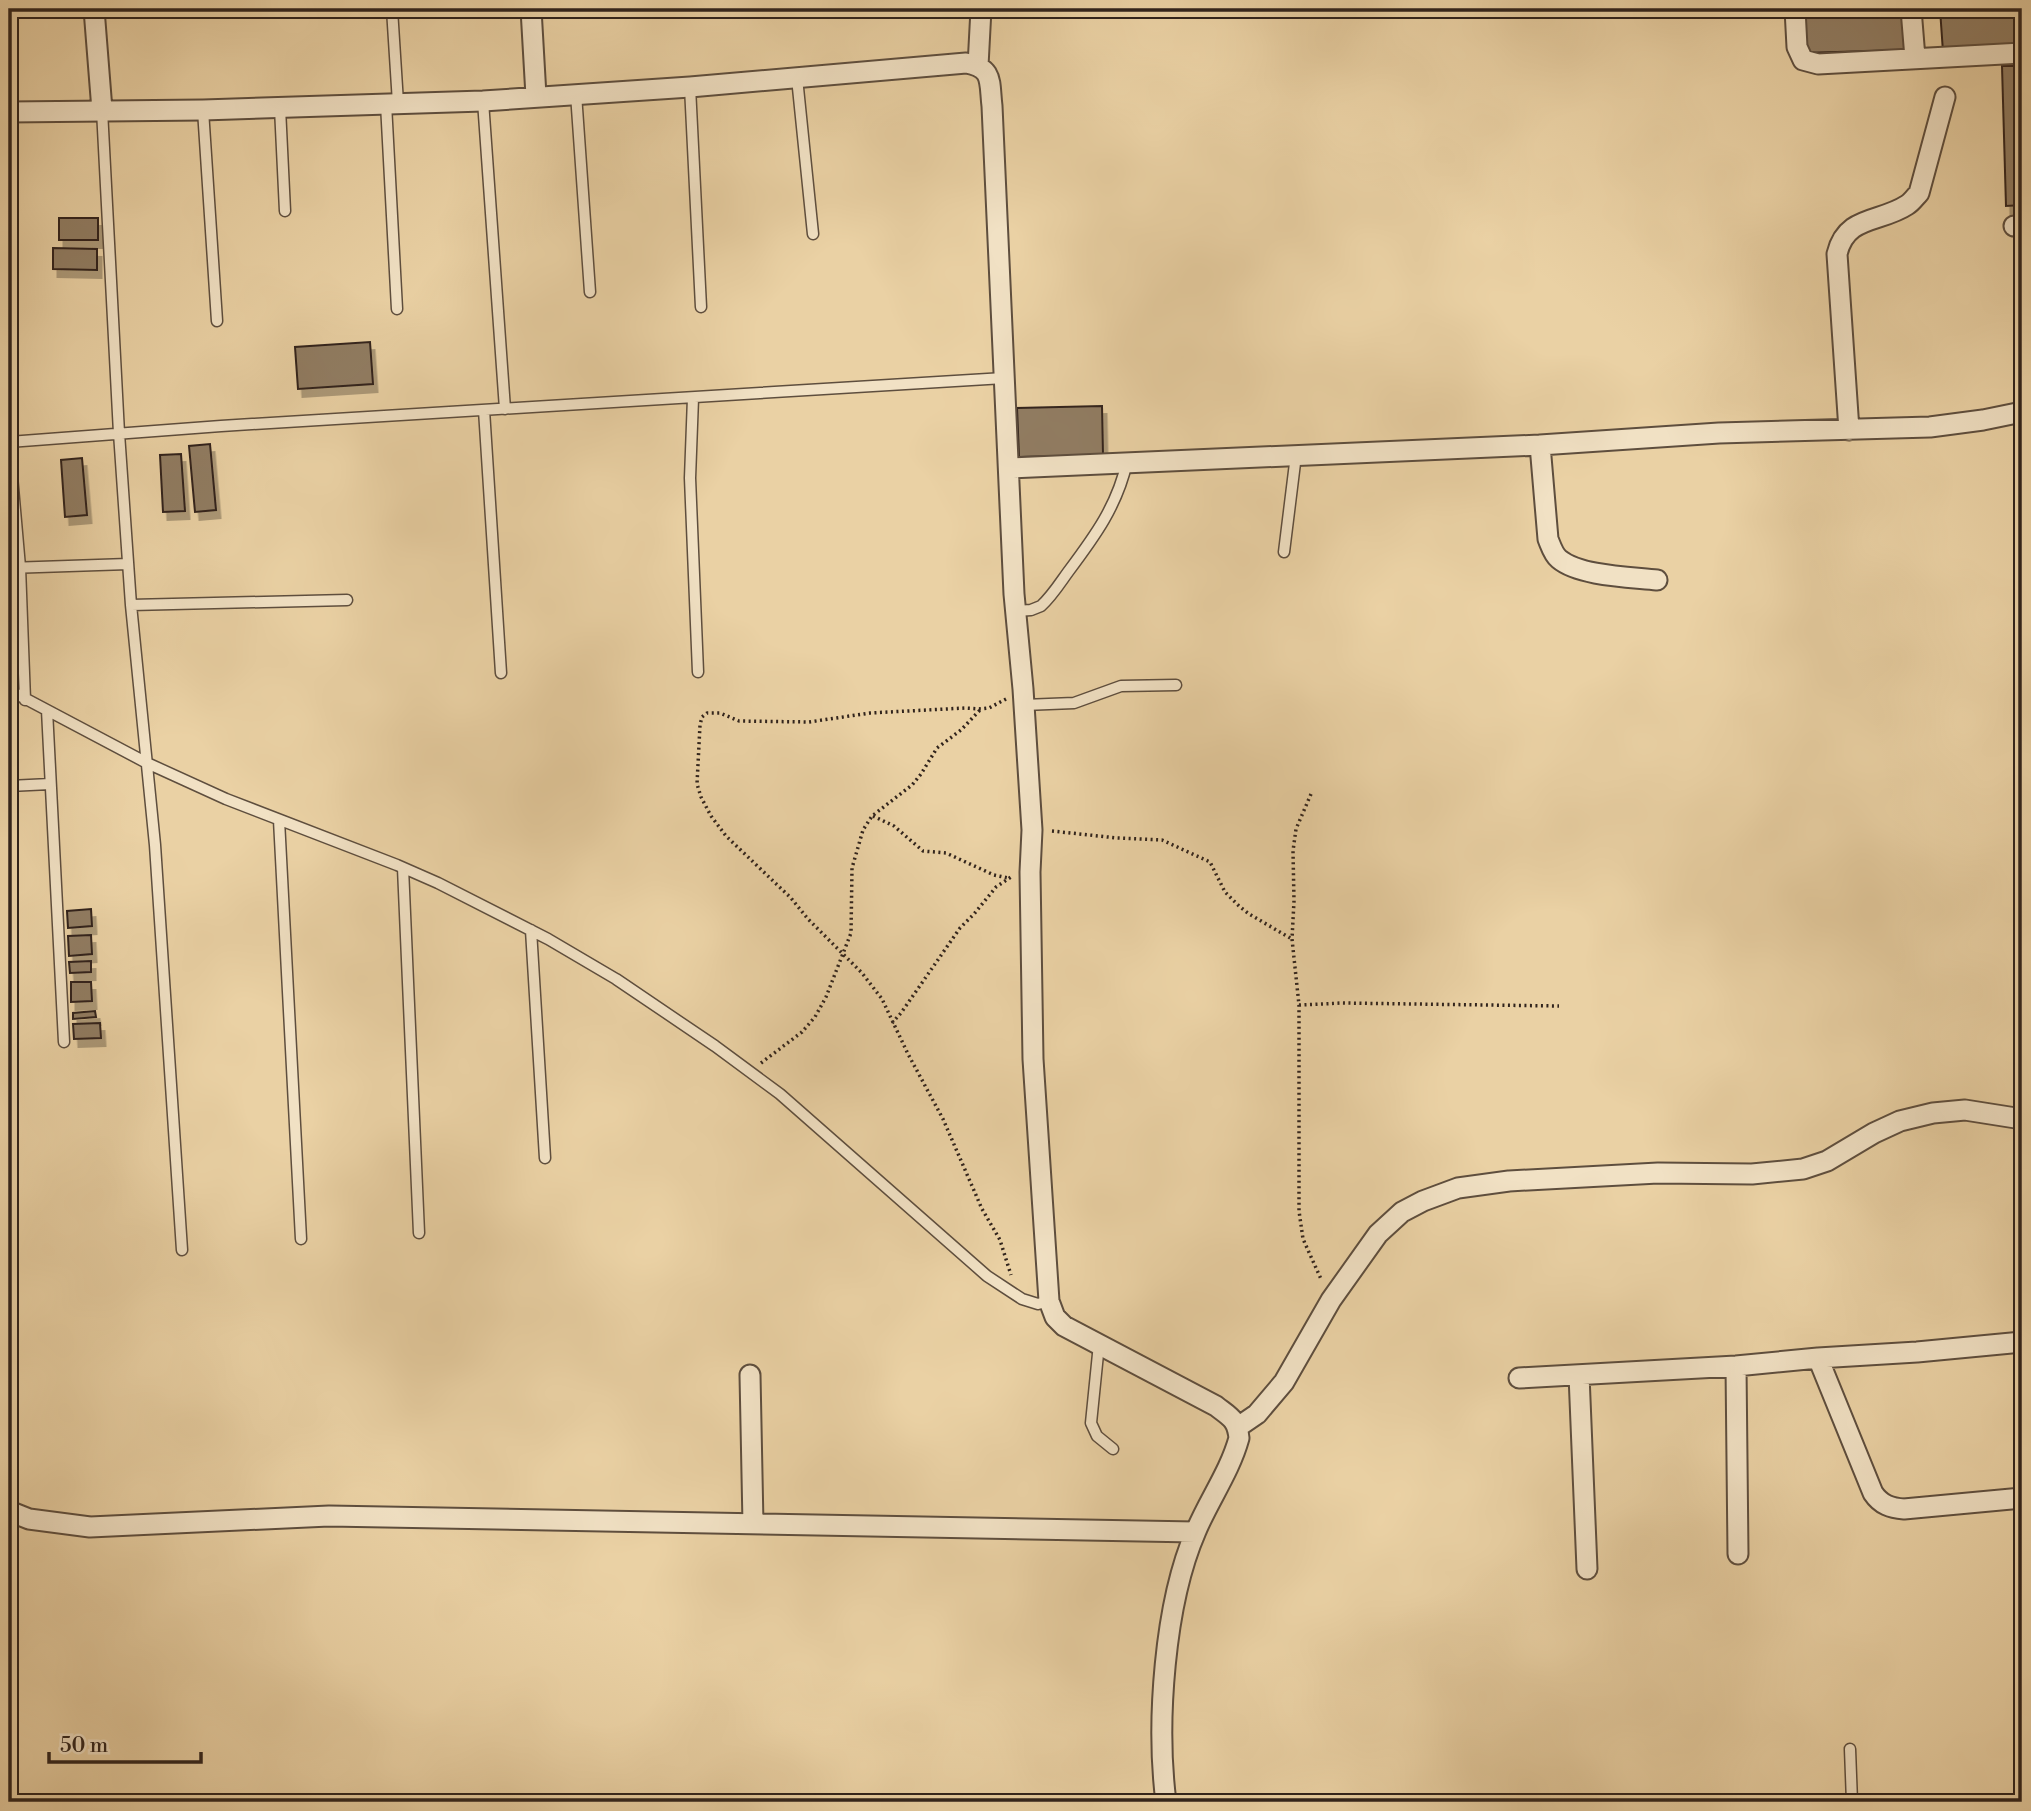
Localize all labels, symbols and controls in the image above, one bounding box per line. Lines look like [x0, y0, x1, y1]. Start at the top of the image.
scale bar [49, 1720, 201, 1764]
text: 50 m [60, 1733, 108, 1759]

